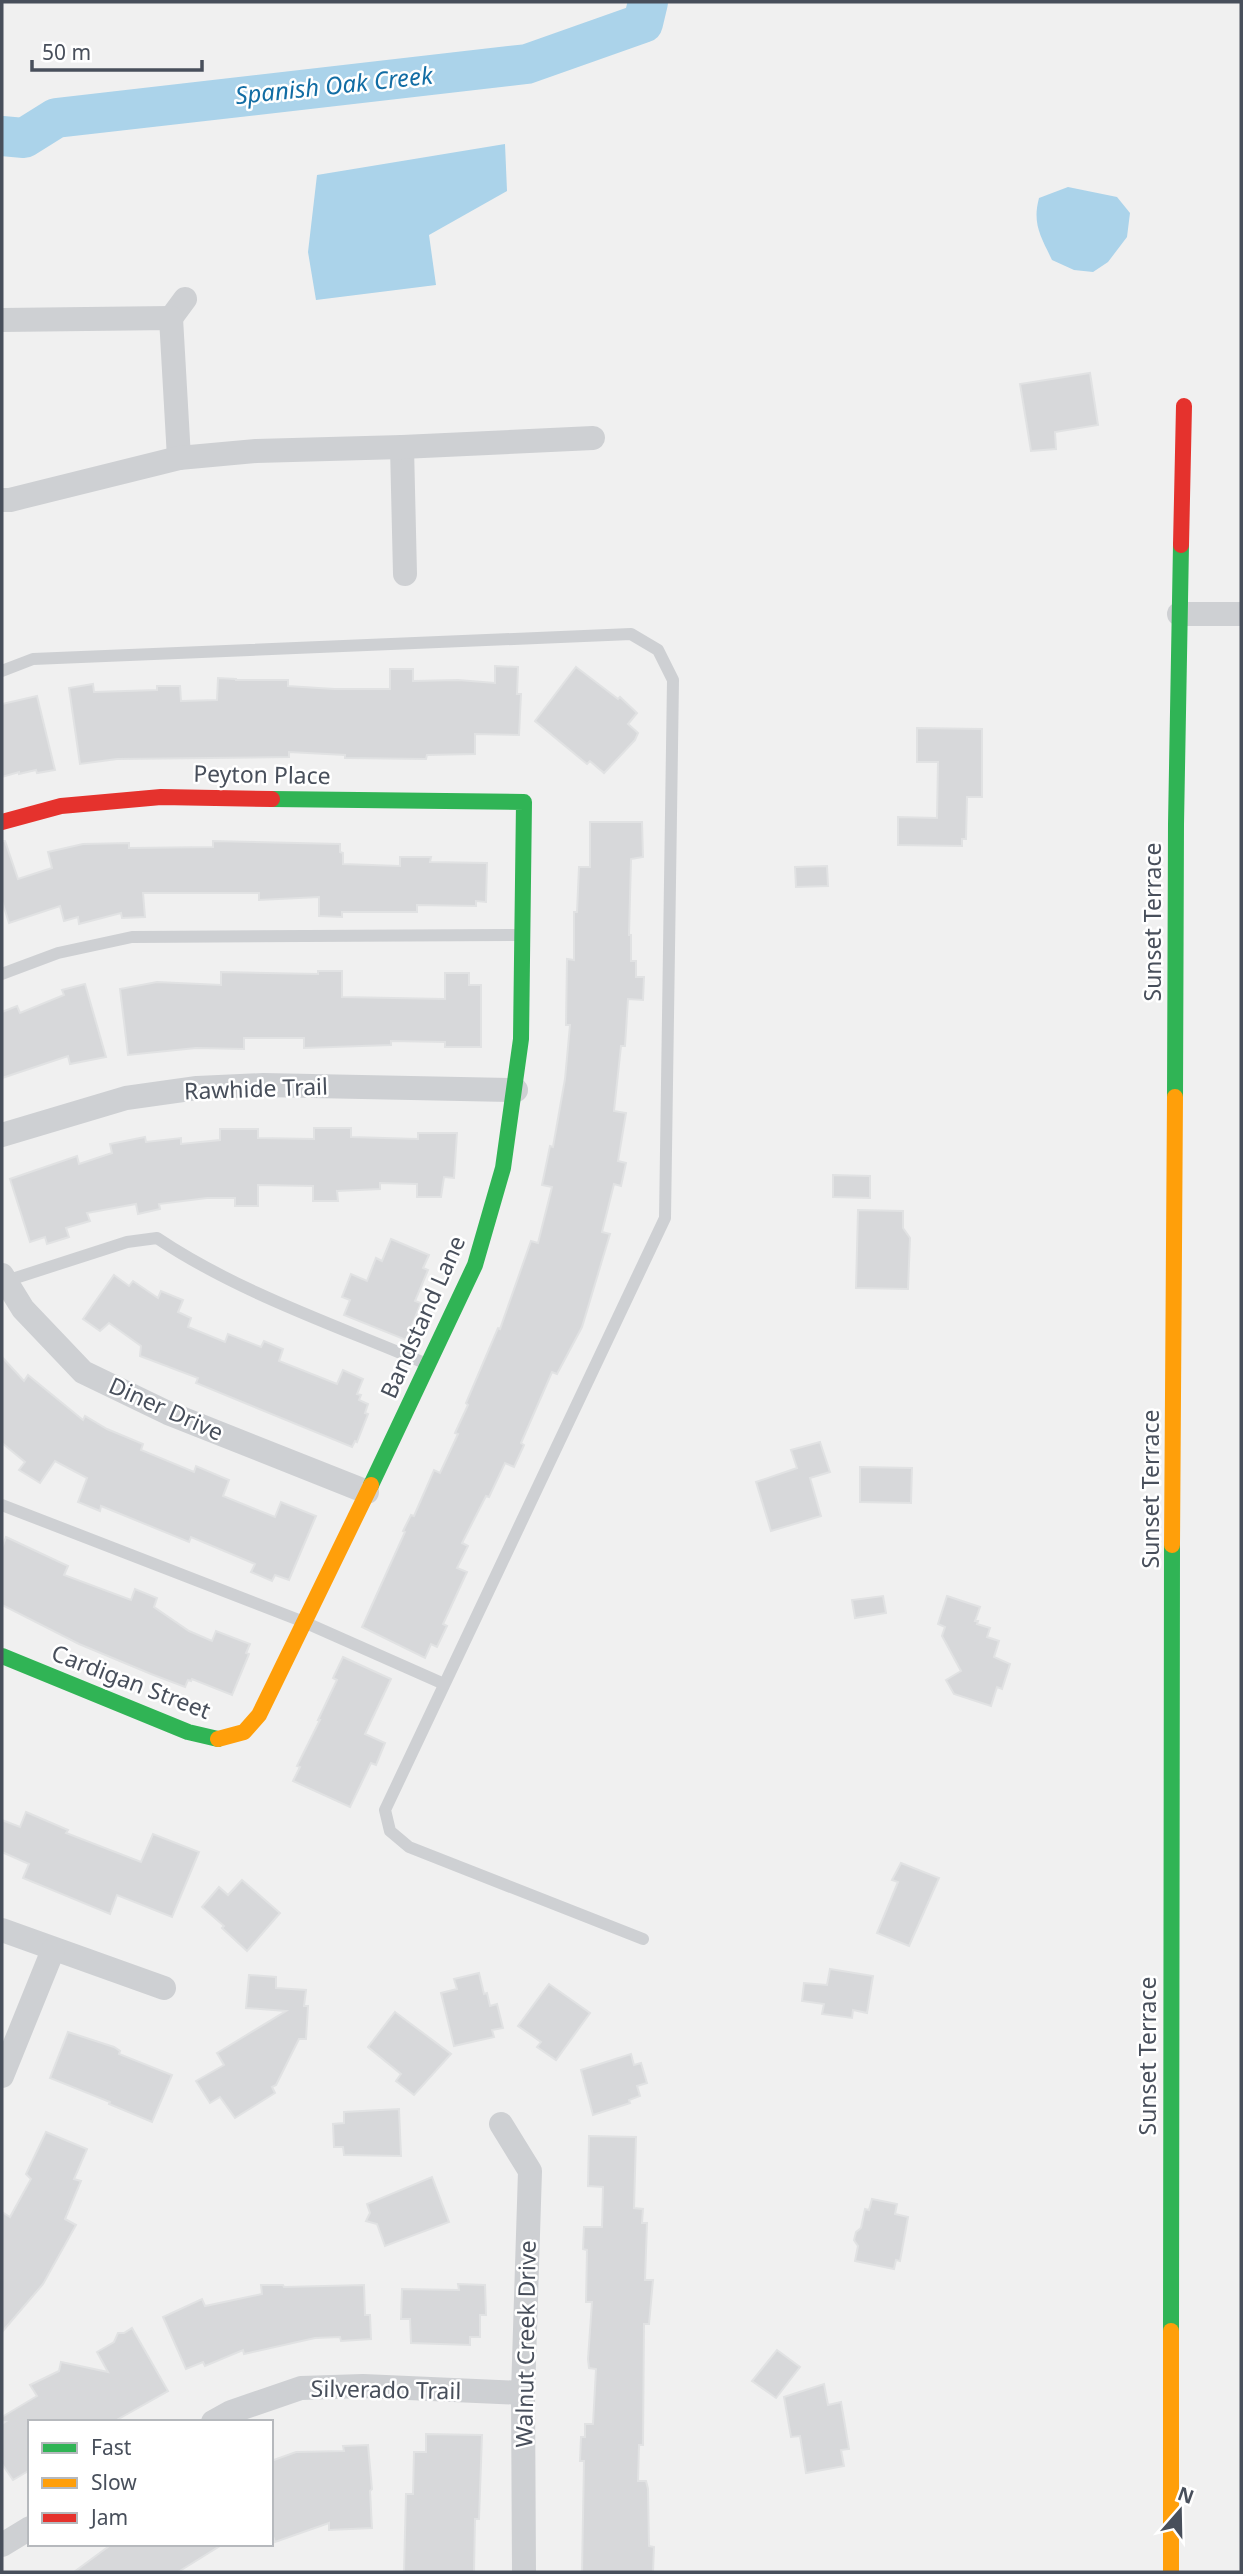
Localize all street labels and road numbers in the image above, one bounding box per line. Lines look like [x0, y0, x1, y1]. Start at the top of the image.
street label: Peyton Place [193, 757, 331, 791]
street label: Sunset Terrace [1136, 843, 1168, 1001]
street label: Rawhide Trail [183, 1069, 328, 1107]
street label: Bandstand Lane [372, 1230, 472, 1403]
street label: Diner Drive [104, 1369, 229, 1448]
street label: Sunset Terrace [1134, 1410, 1166, 1568]
street label: Cardigan Street [47, 1636, 216, 1726]
street label: Sunset Terrace [1131, 1977, 1163, 2135]
street label: Walnut Creek Drive [507, 2240, 543, 2448]
street label: Silverado Trail [310, 2372, 462, 2406]

